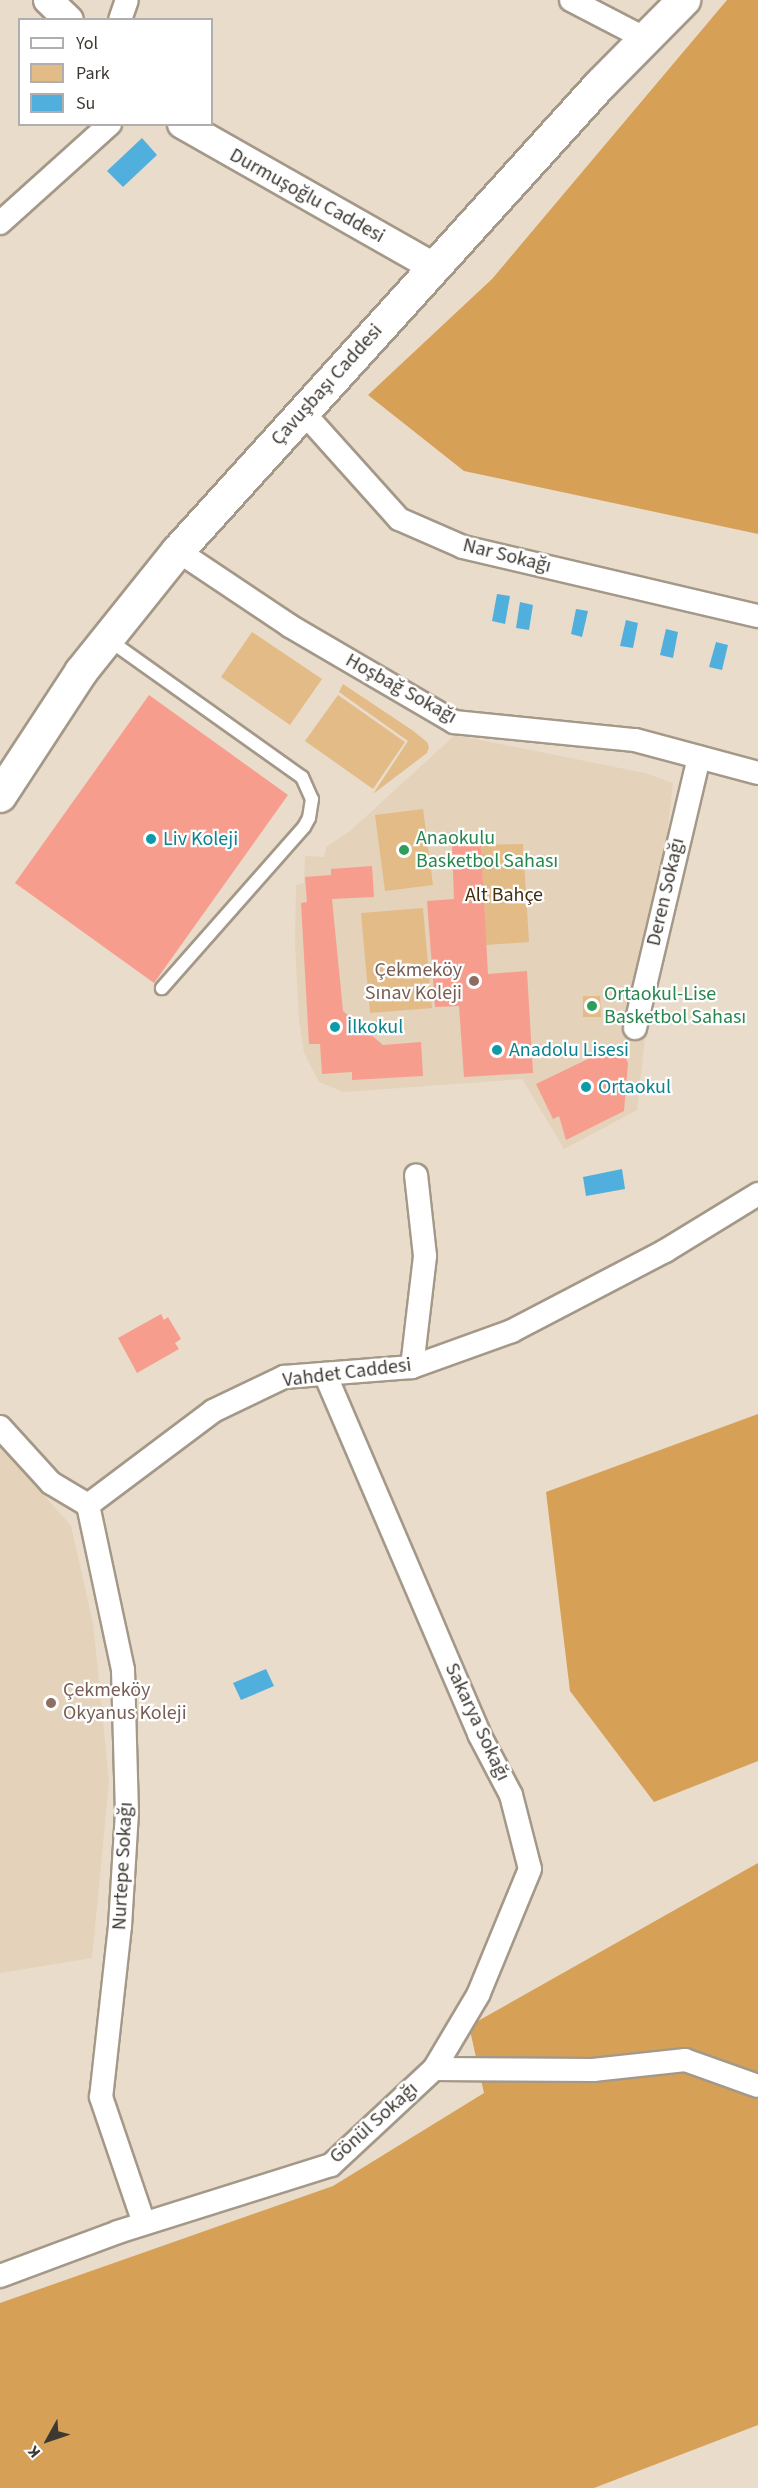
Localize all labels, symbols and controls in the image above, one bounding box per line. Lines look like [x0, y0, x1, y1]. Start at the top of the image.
legend [18, 18, 213, 126]
text: Yol [76, 31, 98, 56]
text: Park [76, 61, 110, 86]
text: Su [76, 91, 95, 116]
street label: Durmuşoğlu Caddesi [225, 143, 389, 249]
street label: Çavuşbaşı Caddesi [266, 319, 388, 451]
street label: Nar Sokağı [460, 533, 554, 579]
street label: Hoşbağ Sokağı [341, 649, 461, 729]
place label: Anaokulu Basketbol Sahası [416, 826, 558, 873]
place label: Liv Koleji [163, 827, 238, 851]
marker: Liv Koleji [144, 832, 158, 846]
street label: Deren Sokağı [642, 836, 690, 948]
marker: Anaokulu Basketbol Sahası [397, 843, 411, 857]
park label: Alt Bahçe [465, 883, 543, 907]
place label: Çekmeköy Sınav Koleji [365, 958, 462, 1005]
marker: Çekmeköy Sınav Koleji [467, 974, 481, 988]
place label: Ortaokul-Lise Basketbol Sahası [604, 982, 746, 1029]
marker: Ortaokul-Lise Basketbol Sahası [585, 999, 599, 1013]
place label: İlkokul [347, 1015, 403, 1039]
marker: İlkokul [328, 1020, 342, 1034]
place label: Anadolu Lisesi [509, 1038, 629, 1062]
marker: Anadolu Lisesi [490, 1043, 504, 1057]
place label: Ortaokul [598, 1075, 671, 1099]
marker: Ortaokul [579, 1080, 593, 1094]
street label: Vahdet Caddesi [281, 1353, 413, 1393]
street label: Sakarya Sokağı [439, 1659, 515, 1785]
place label: Çekmeköy Okyanus Koleji [63, 1679, 187, 1726]
marker: Çekmeköy Okyanus Koleji [44, 1696, 58, 1710]
street label: Nurtepe Sokağı [108, 1801, 138, 1931]
street label: Gönül Sokağı [325, 2077, 423, 2169]
north arrow [18, 2410, 78, 2470]
text: K [23, 2441, 46, 2462]

